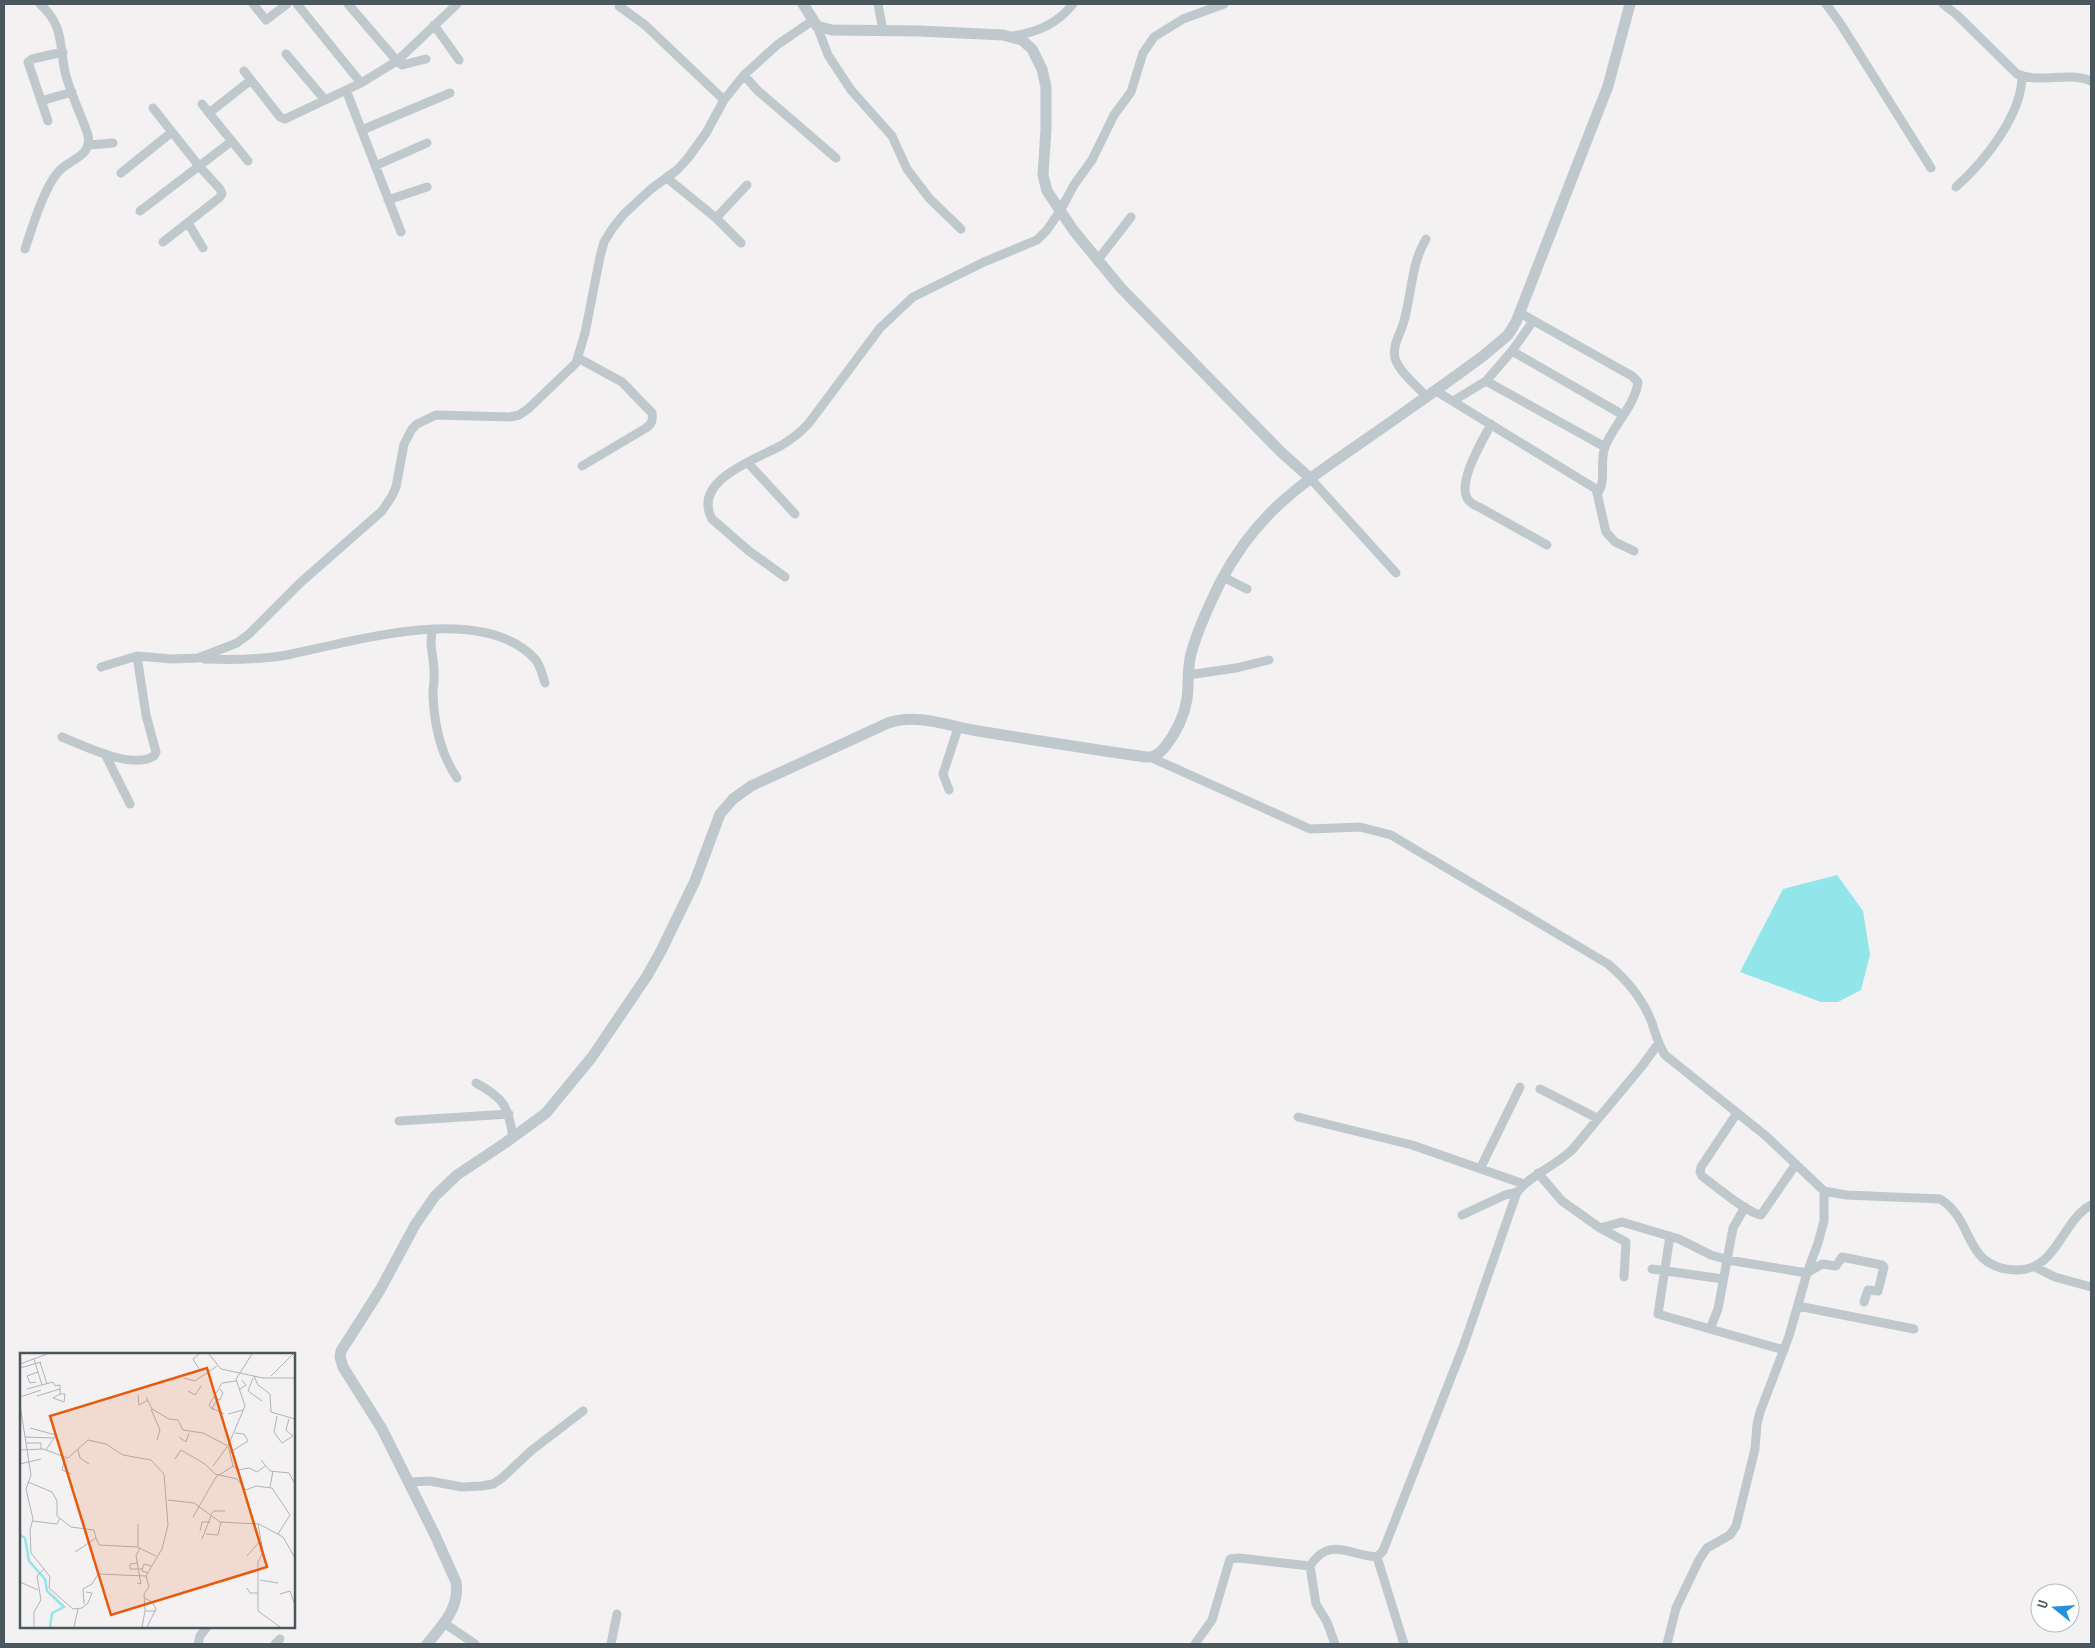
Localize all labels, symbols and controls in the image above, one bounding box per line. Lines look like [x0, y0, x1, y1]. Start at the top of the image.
inset map [20, 1353, 295, 1628]
north arrow [2030, 1583, 2080, 1633]
text: U [2033, 1598, 2052, 1610]

